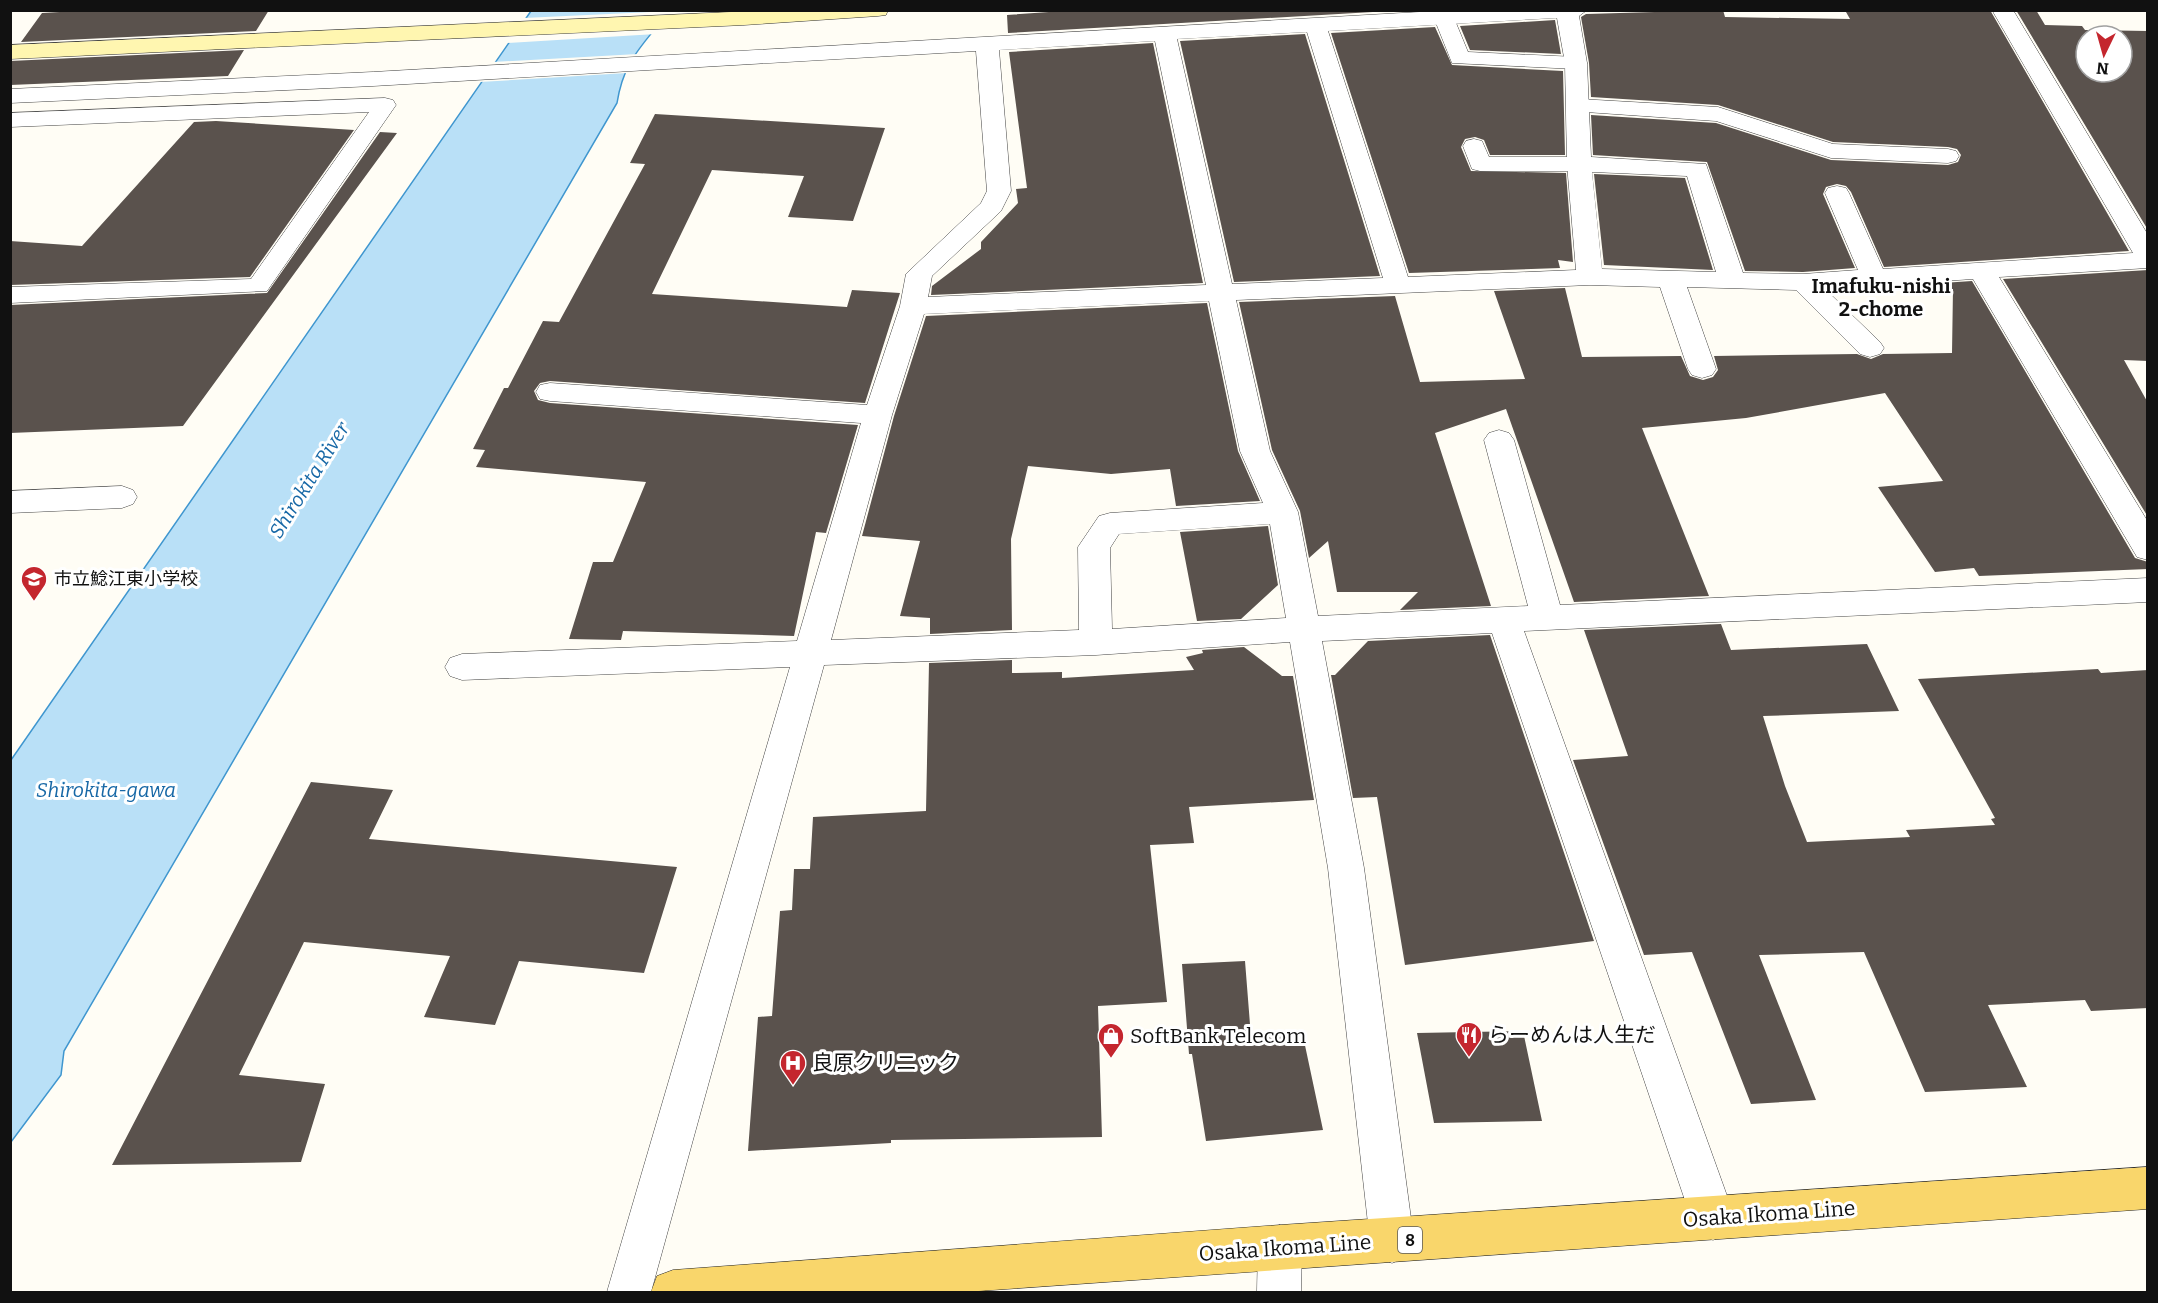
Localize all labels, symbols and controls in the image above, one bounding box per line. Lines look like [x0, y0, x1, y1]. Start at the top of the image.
north arrow [2074, 24, 2134, 84]
text: N [2096, 58, 2110, 78]
district label: Imafuku-nishi 2-chome [1811, 274, 1951, 321]
water label: Shirokita River [264, 417, 355, 542]
school or university icon: 市立鯰江東小学校 [19, 564, 49, 602]
place label: 市立鯰江東小学校 [54, 568, 198, 590]
water label: Shirokita-gawa [36, 778, 176, 802]
restaurant icon: らーめんは人生だ [1454, 1020, 1484, 1058]
shop icon: SoftBank Telecom [1096, 1021, 1126, 1059]
place label: らーめんは人生だ [1488, 1022, 1656, 1048]
place label: SoftBank Telecom [1130, 1023, 1306, 1049]
hospital icon: 良原クリニック [778, 1048, 808, 1086]
place label: 良原クリニック [812, 1050, 959, 1076]
street label: Osaka Ikoma Line [1682, 1195, 1856, 1233]
road number: 8 [1398, 1227, 1422, 1253]
street label: Osaka Ikoma Line [1198, 1229, 1372, 1267]

